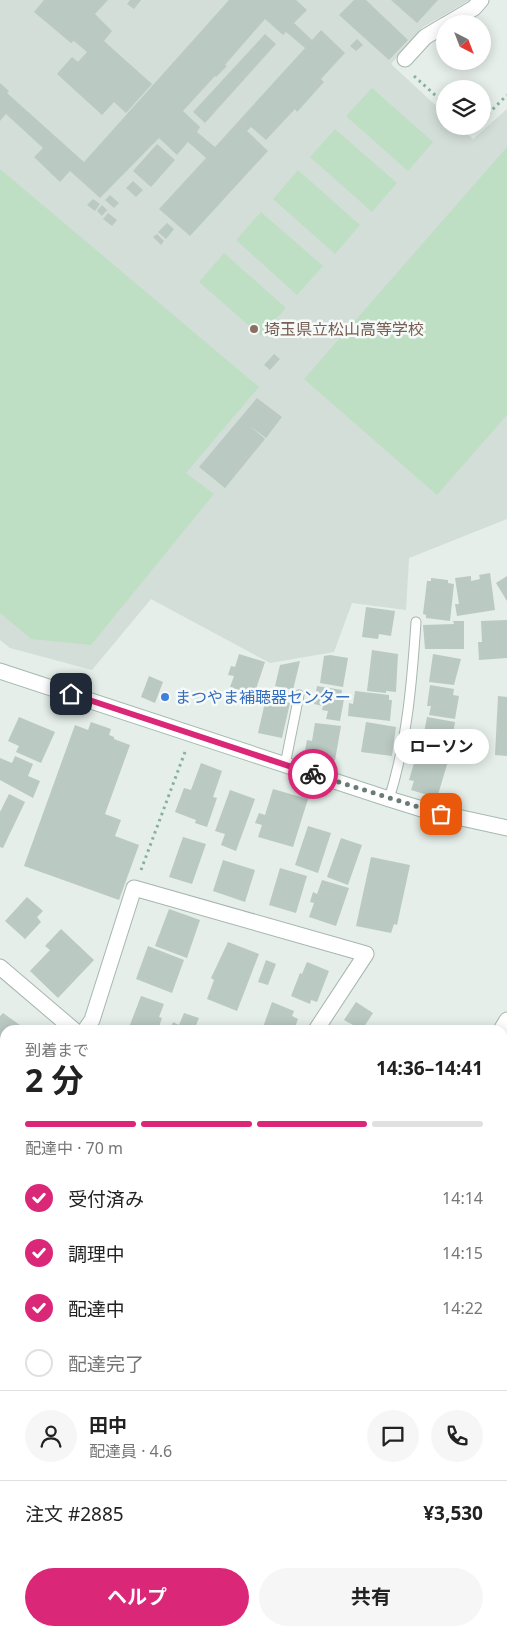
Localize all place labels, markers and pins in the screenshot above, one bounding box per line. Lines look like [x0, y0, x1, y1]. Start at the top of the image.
place label: 埼玉県立松山高等学校 [264, 318, 424, 340]
marker: 埼玉県立松山高等学校 [248, 323, 260, 335]
pin [50, 673, 92, 715]
place label: まつやま補聴器センター [175, 686, 351, 708]
marker: まつやま補聴器センター [159, 691, 171, 703]
callout: ローソン [394, 729, 488, 764]
pin [420, 793, 462, 835]

